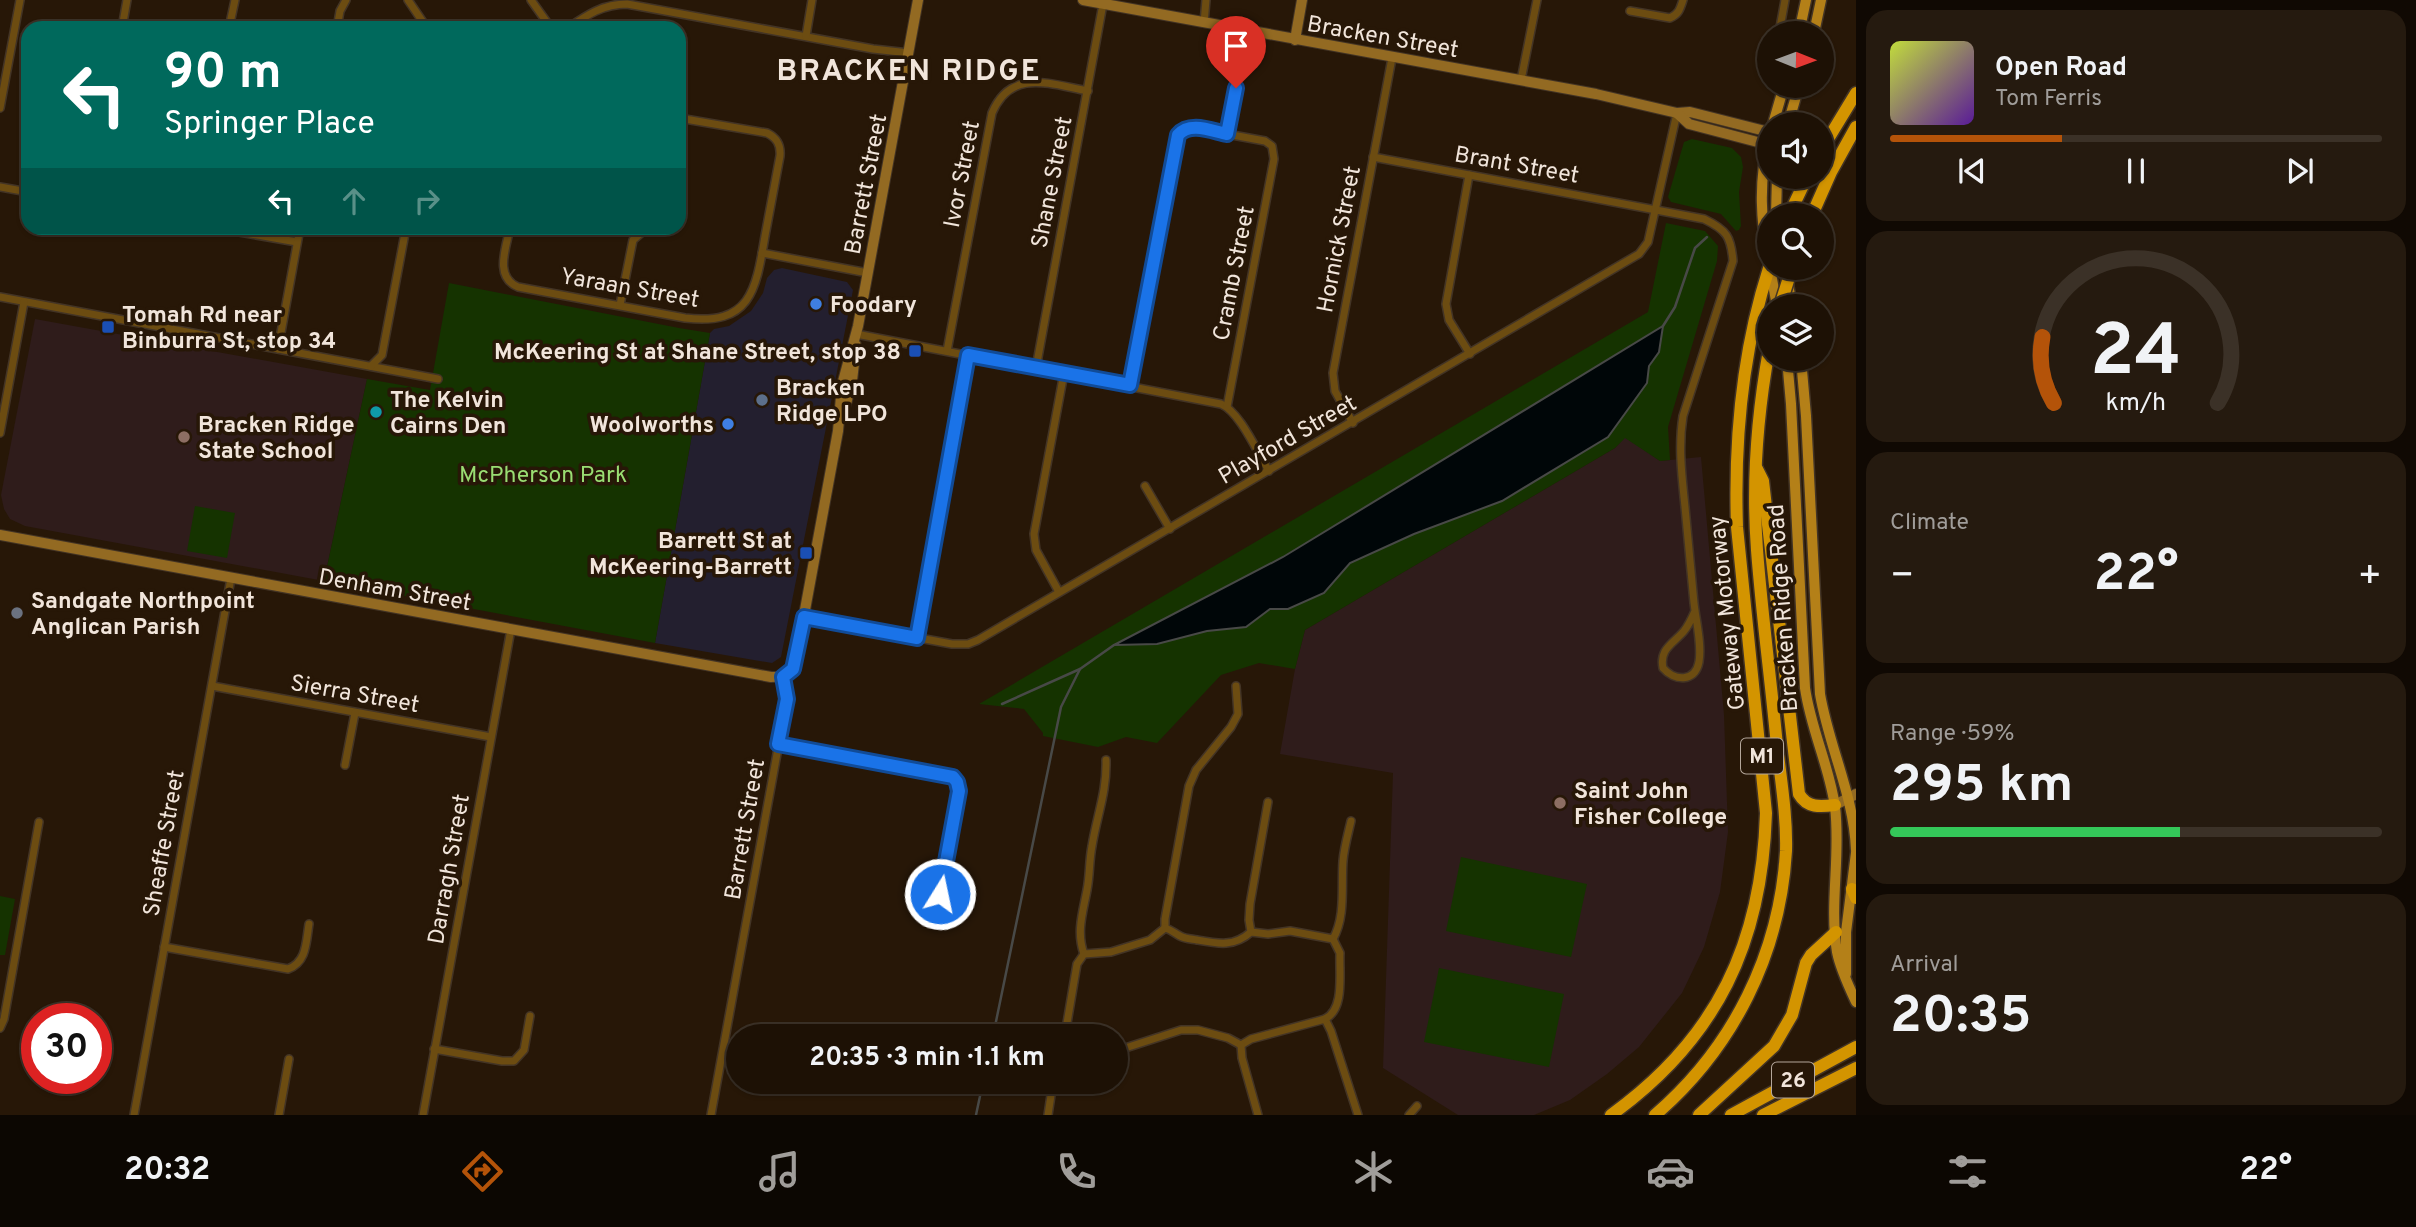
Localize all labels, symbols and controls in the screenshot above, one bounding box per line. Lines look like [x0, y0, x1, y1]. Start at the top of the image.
street label: Bracken Street [1305, 11, 1461, 66]
pin [1206, 16, 1266, 88]
north arrow [1757, 21, 1834, 98]
map controls [1757, 21, 1834, 371]
icon: arrive [1217, 27, 1255, 65]
text: 90 m [164, 44, 282, 106]
icon: left [49, 49, 140, 140]
text: Open Road [1995, 52, 2127, 85]
district label: BRACKEN RIDGE [777, 54, 1041, 91]
text: Tom Ferris [1995, 85, 2102, 114]
text: Springer Place [164, 105, 375, 145]
street label: Barrett Street [840, 112, 895, 257]
button: sound [1757, 112, 1834, 189]
street label: Shane Street [1026, 114, 1080, 251]
street label: Ivor Street [939, 118, 988, 231]
street label: Brant Street [1452, 141, 1581, 192]
icon: previous [1953, 152, 1991, 190]
icon: pause [2117, 152, 2155, 190]
icon: next [2281, 152, 2319, 190]
street label: Hornick Street [1312, 164, 1369, 315]
icon: left [262, 182, 300, 220]
icon: ahead [335, 182, 373, 220]
icon: right [408, 182, 446, 220]
button: search [1757, 203, 1834, 280]
street label: Cramb Street [1208, 204, 1263, 343]
street label: Yaraan Street [558, 263, 701, 316]
place label: Foodary [830, 292, 917, 321]
button: layers [1757, 294, 1834, 371]
marker: Foodary [808, 296, 824, 312]
place label: Tomah Rd near Binburra St, stop 34 [122, 302, 336, 357]
text: 24 [2090, 309, 2182, 401]
marker: Tomah Rd near Binburra St, stop 34 [100, 319, 116, 335]
place label: McKeering St at Shane Street, stop 38 [494, 339, 901, 368]
marker: McKeering St at Shane Street, stop 38 [907, 343, 923, 359]
place label: Bracken Ridge LPO [776, 375, 888, 430]
place label: The Kelvin Cairns Den [390, 387, 506, 442]
text: km/h [2106, 387, 2166, 419]
street label: Playford Street [1214, 390, 1362, 492]
marker: Bracken Ridge LPO [754, 392, 770, 408]
marker: The Kelvin Cairns Den [368, 404, 384, 420]
place label: Bracken Ridge State School [198, 412, 355, 467]
place label: Woolworths [590, 412, 714, 441]
marker: Woolworths [720, 416, 736, 432]
marker: Bracken Ridge State School [176, 429, 192, 445]
park label: McPherson Park [459, 462, 627, 491]
street label: Bracken Ridge Road [1763, 503, 1806, 713]
text: Climate [1890, 509, 1969, 538]
street label: Gateway Motorway [1704, 514, 1753, 712]
place label: Barrett St at McKeering-Barrett [589, 528, 792, 583]
text: 22° [2093, 543, 2179, 609]
marker: Barrett St at McKeering-Barrett [798, 545, 814, 561]
text: − [1890, 553, 1915, 602]
text: + [2357, 553, 2382, 602]
street label: Denham Street [316, 564, 473, 619]
place label: Sandgate Northpoint Anglican Parish [31, 588, 255, 643]
marker: Sandgate Northpoint Anglican Parish [9, 605, 25, 621]
street label: Sierra Street [288, 670, 421, 721]
text: Range · 59% [1890, 720, 2015, 749]
road number: M1 [1741, 738, 1783, 774]
text: 295 km [1890, 754, 2073, 820]
street label: Barrett Street [720, 757, 773, 902]
street label: Sheaffe Street [138, 768, 193, 919]
place label: Saint John Fisher College [1574, 778, 1727, 833]
street label: Darragh Street [423, 792, 478, 947]
marker: Saint John Fisher College [1552, 795, 1568, 811]
position arrow [903, 857, 977, 931]
text: Arrival [1890, 951, 1959, 980]
text: 20:35 [1890, 985, 2032, 1051]
speed limit sign: 30 [21, 1003, 112, 1094]
text: 20:35 · 3 min · 1.1 km [809, 1042, 1045, 1075]
road number: 26 [1772, 1062, 1814, 1098]
icon: directions [458, 1147, 507, 1196]
icon: music [755, 1147, 804, 1196]
icon: phone [1052, 1147, 1101, 1196]
icon: climate [1349, 1147, 1398, 1196]
icon: car [1646, 1147, 1695, 1196]
icon: filters [1943, 1147, 1992, 1196]
text: 20:32 [124, 1151, 210, 1191]
text: 22° [2240, 1151, 2292, 1191]

